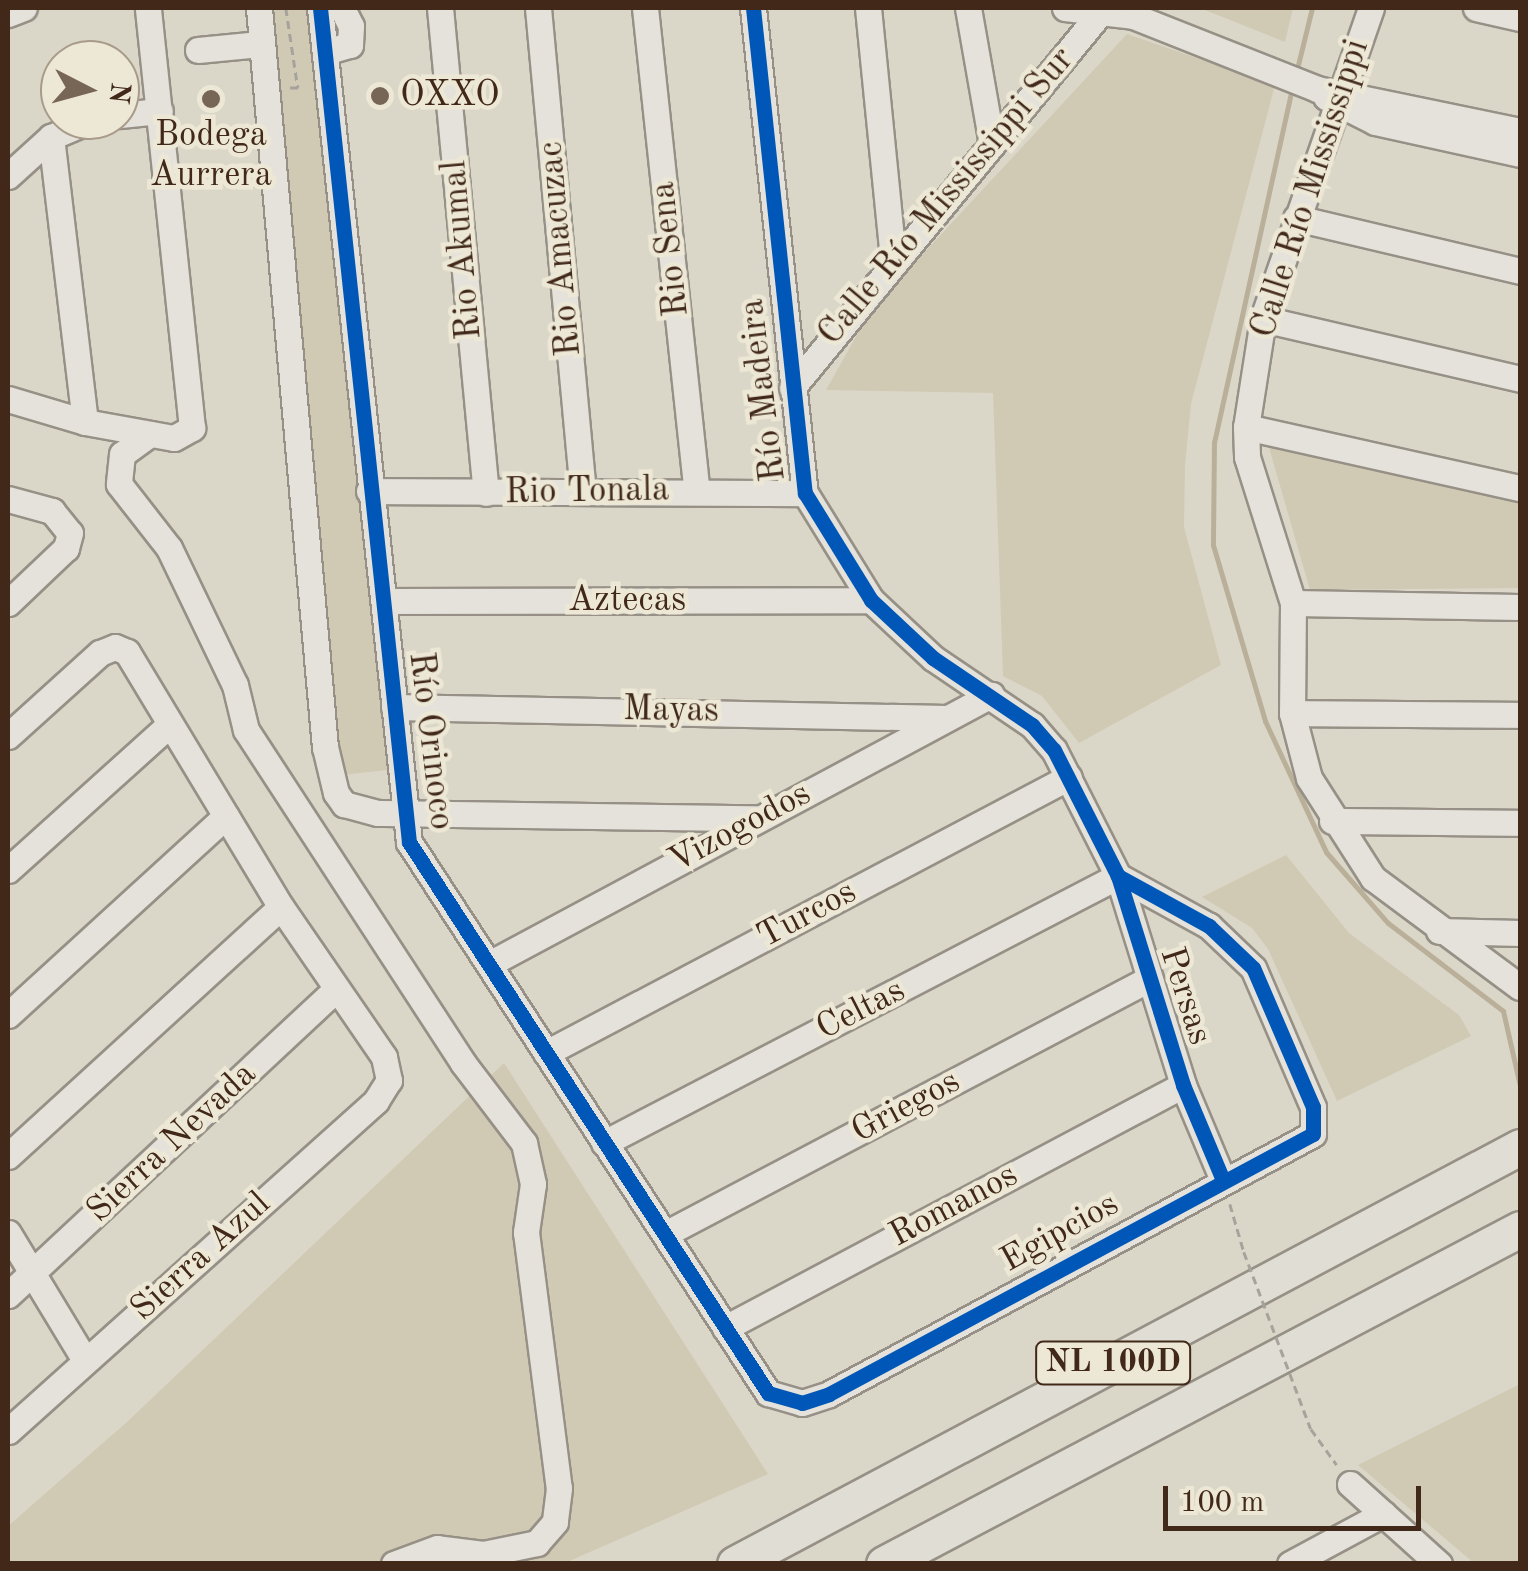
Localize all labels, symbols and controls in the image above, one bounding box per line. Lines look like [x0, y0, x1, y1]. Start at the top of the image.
street label: Calle Río Mississippi [1243, 34, 1379, 344]
north arrow [40, 40, 140, 140]
street label: Calle Río Mississippi Sur [810, 40, 1084, 354]
place label: OXXO [400, 75, 500, 117]
text: N [103, 81, 133, 105]
marker: OXXO [369, 85, 391, 107]
marker: Bodega Aurrera [200, 88, 222, 110]
place label: Bodega Aurrera [150, 115, 272, 197]
street label: Rio Amacuzac [531, 140, 591, 358]
street label: Rio Akumal [434, 159, 492, 341]
street label: Rio Sena [643, 179, 699, 319]
street label: Río Madeira [732, 296, 796, 484]
street label: Rio Tonala [504, 470, 670, 514]
street label: Aztecas [568, 580, 686, 622]
street label: Río Orinoco [398, 650, 462, 832]
street label: Mayas [623, 689, 719, 733]
street label: Vizogodos [662, 773, 818, 883]
street label: Turcos [750, 872, 864, 958]
street label: Persas [1150, 942, 1220, 1050]
street label: Celtas [810, 970, 912, 1050]
street label: Sierra Nevada [79, 1054, 265, 1232]
street label: Griegos [845, 1061, 967, 1153]
street label: Romanos [883, 1155, 1025, 1257]
street label: Sierra Azul [123, 1183, 279, 1331]
street label: Egipcios [994, 1184, 1126, 1282]
road number: NL 100D [1033, 1336, 1193, 1390]
scale bar [1168, 1466, 1426, 1528]
text: 100 m [1180, 1488, 1264, 1518]

